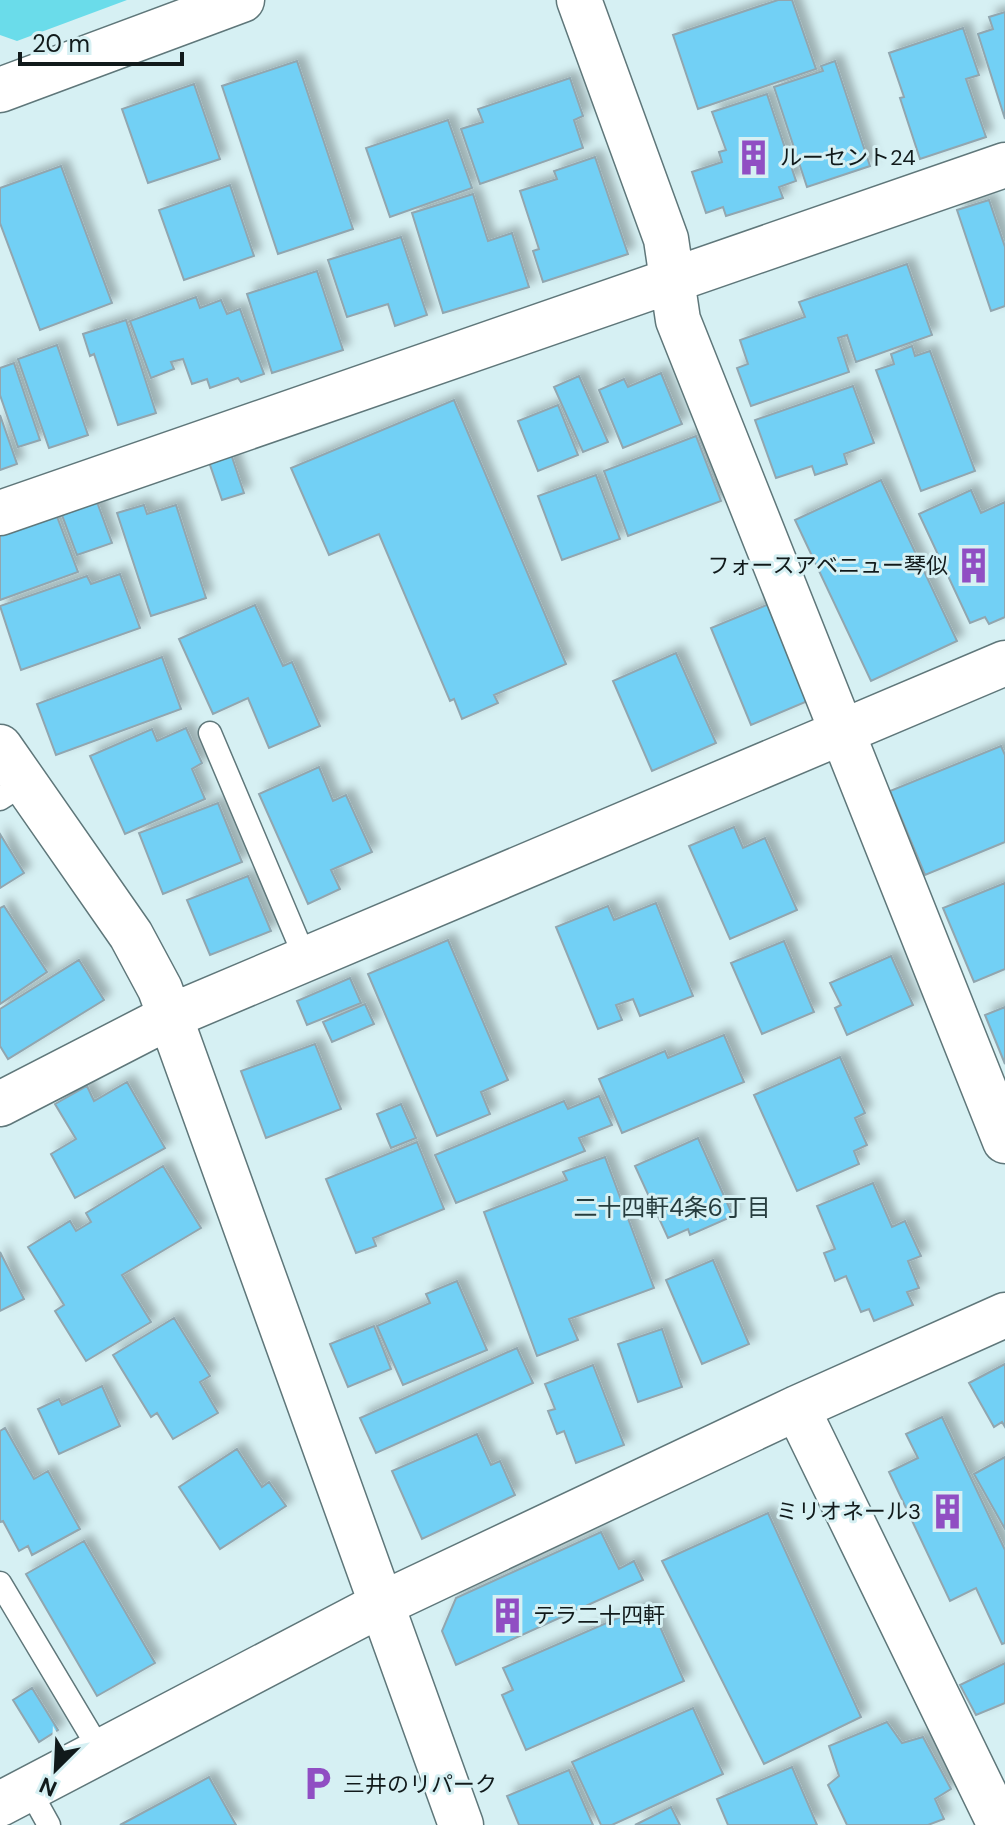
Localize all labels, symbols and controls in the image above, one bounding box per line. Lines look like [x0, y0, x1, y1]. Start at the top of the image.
scale bar [20, 16, 182, 66]
text: 20 m [32, 28, 90, 59]
building icon: ルーセント24 [735, 138, 773, 176]
place label: ルーセント24 [780, 143, 916, 172]
building icon: フォースアベニュー琴似 [955, 546, 993, 584]
place label: フォースアベニュー琴似 [708, 551, 948, 580]
district label: 二十四軒4条6丁目 [573, 1192, 771, 1223]
building icon: ミリオネール3 [928, 1492, 966, 1530]
place label: ミリオネール3 [776, 1497, 921, 1526]
building icon: テラ二十四軒 [488, 1596, 526, 1634]
place label: テラ二十四軒 [533, 1601, 665, 1630]
north arrow [16, 1729, 96, 1809]
parking icon: 三井のリパーク [298, 1765, 336, 1803]
text: N [35, 1770, 61, 1803]
place label: 三井のリパーク [343, 1770, 497, 1799]

